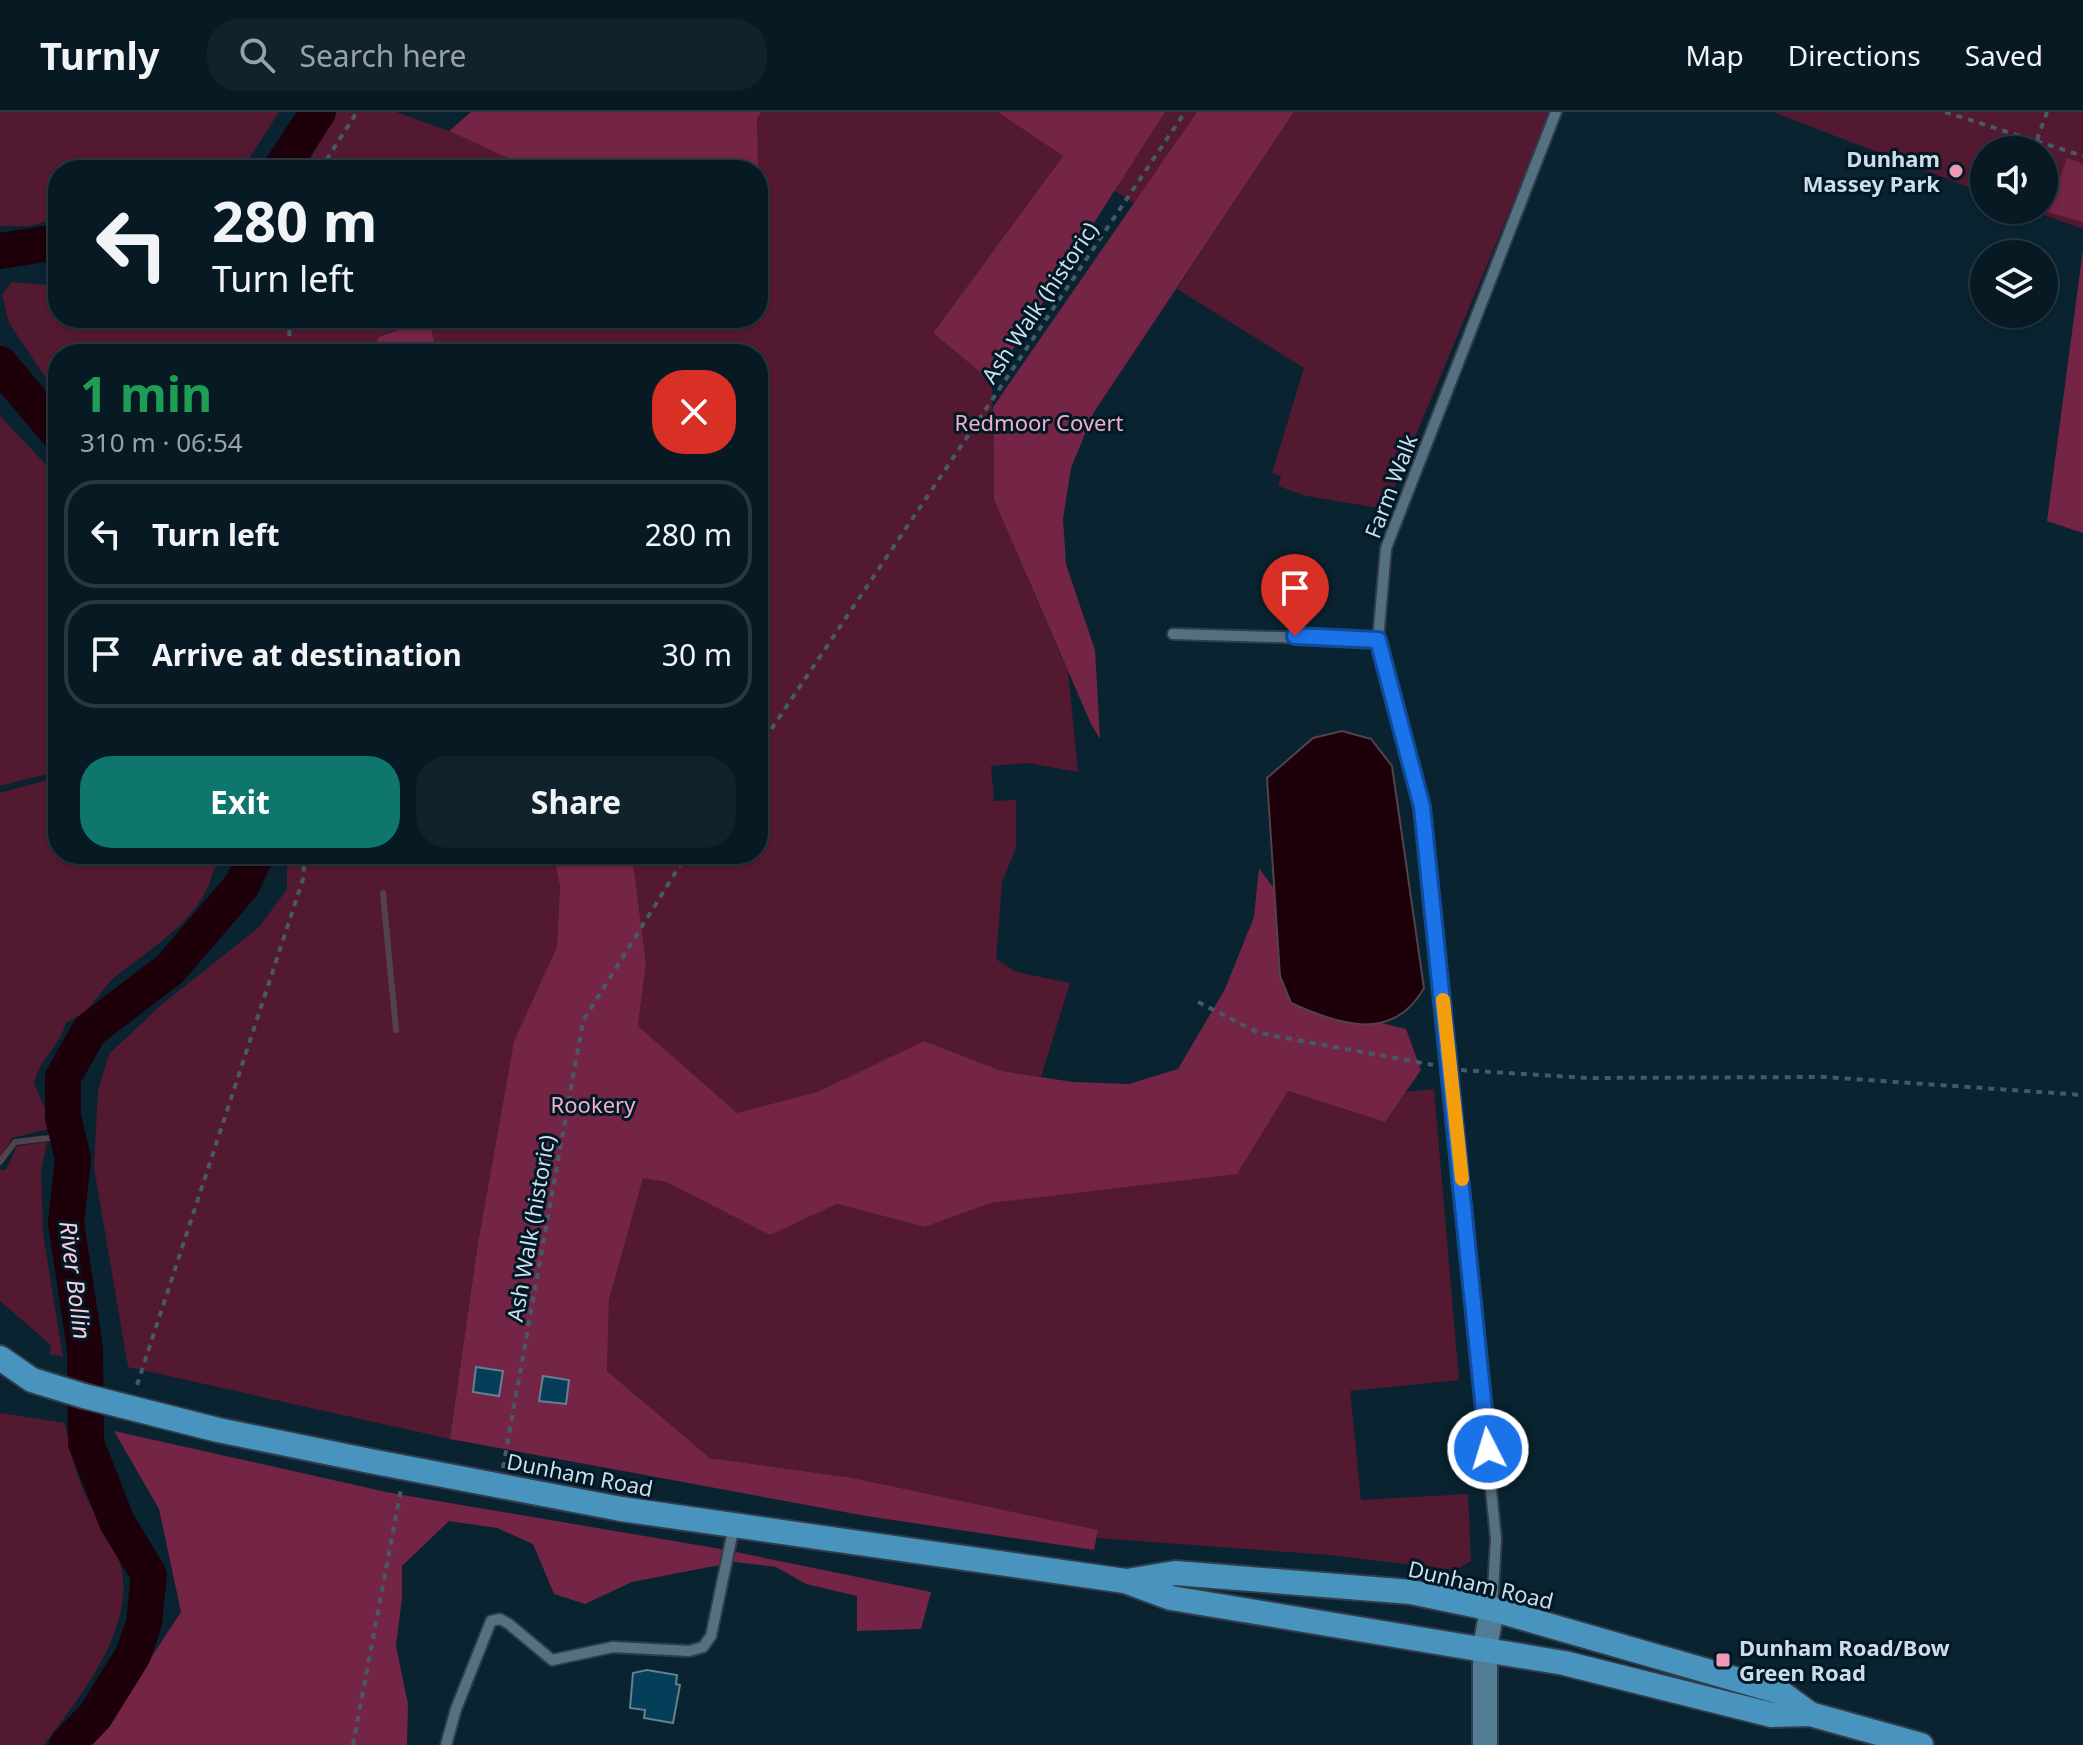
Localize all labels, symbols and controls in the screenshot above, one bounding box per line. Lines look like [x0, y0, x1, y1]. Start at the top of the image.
search box [207, 19, 767, 91]
text: Turnly [40, 29, 159, 81]
icon: search [235, 33, 279, 77]
text: Search here [299, 35, 466, 76]
text: Map [1685, 36, 1744, 74]
text: Directions [1788, 36, 1921, 74]
text: Saved [1965, 36, 2043, 74]
map controls [1970, 136, 2058, 328]
button: sound [1970, 136, 2058, 224]
place label: Dunham Massey Park [1803, 143, 1940, 198]
marker: Dunham Massey Park [1947, 162, 1965, 180]
text: 280 m [212, 182, 377, 258]
icon: left [80, 192, 184, 296]
street label: Ash Walk (historic) [974, 215, 1104, 389]
button: layers [1970, 240, 2058, 328]
text: Turn left [212, 254, 354, 303]
text: 1 min [80, 361, 212, 426]
button: close [652, 370, 736, 454]
park label: Redmoor Covert [954, 407, 1124, 437]
text: 310 m · 06:54 [80, 424, 243, 460]
street label: Farm Walk [1356, 430, 1424, 542]
icon: left [84, 512, 128, 556]
text: Turn left [152, 514, 280, 555]
text: 280 m [645, 514, 732, 555]
pin [1261, 554, 1329, 636]
icon: arrive [1273, 566, 1317, 610]
icon: arrive [84, 632, 128, 676]
text: Arrive at destination [152, 634, 462, 675]
text: 30 m [662, 634, 732, 675]
button: Exit [80, 756, 400, 848]
button: Share [416, 756, 736, 848]
park label: Rookery [551, 1089, 636, 1119]
street label: Ash Walk (historic) [499, 1132, 561, 1324]
water label: River Bollin [52, 1219, 100, 1341]
position arrow [1446, 1407, 1530, 1491]
street label: Dunham Road [504, 1445, 656, 1503]
street label: Dunham Road [1405, 1553, 1557, 1615]
place label: Dunham Road/Bow Green Road [1739, 1632, 1950, 1687]
marker: Dunham Road/Bow Green Road [1714, 1651, 1732, 1669]

